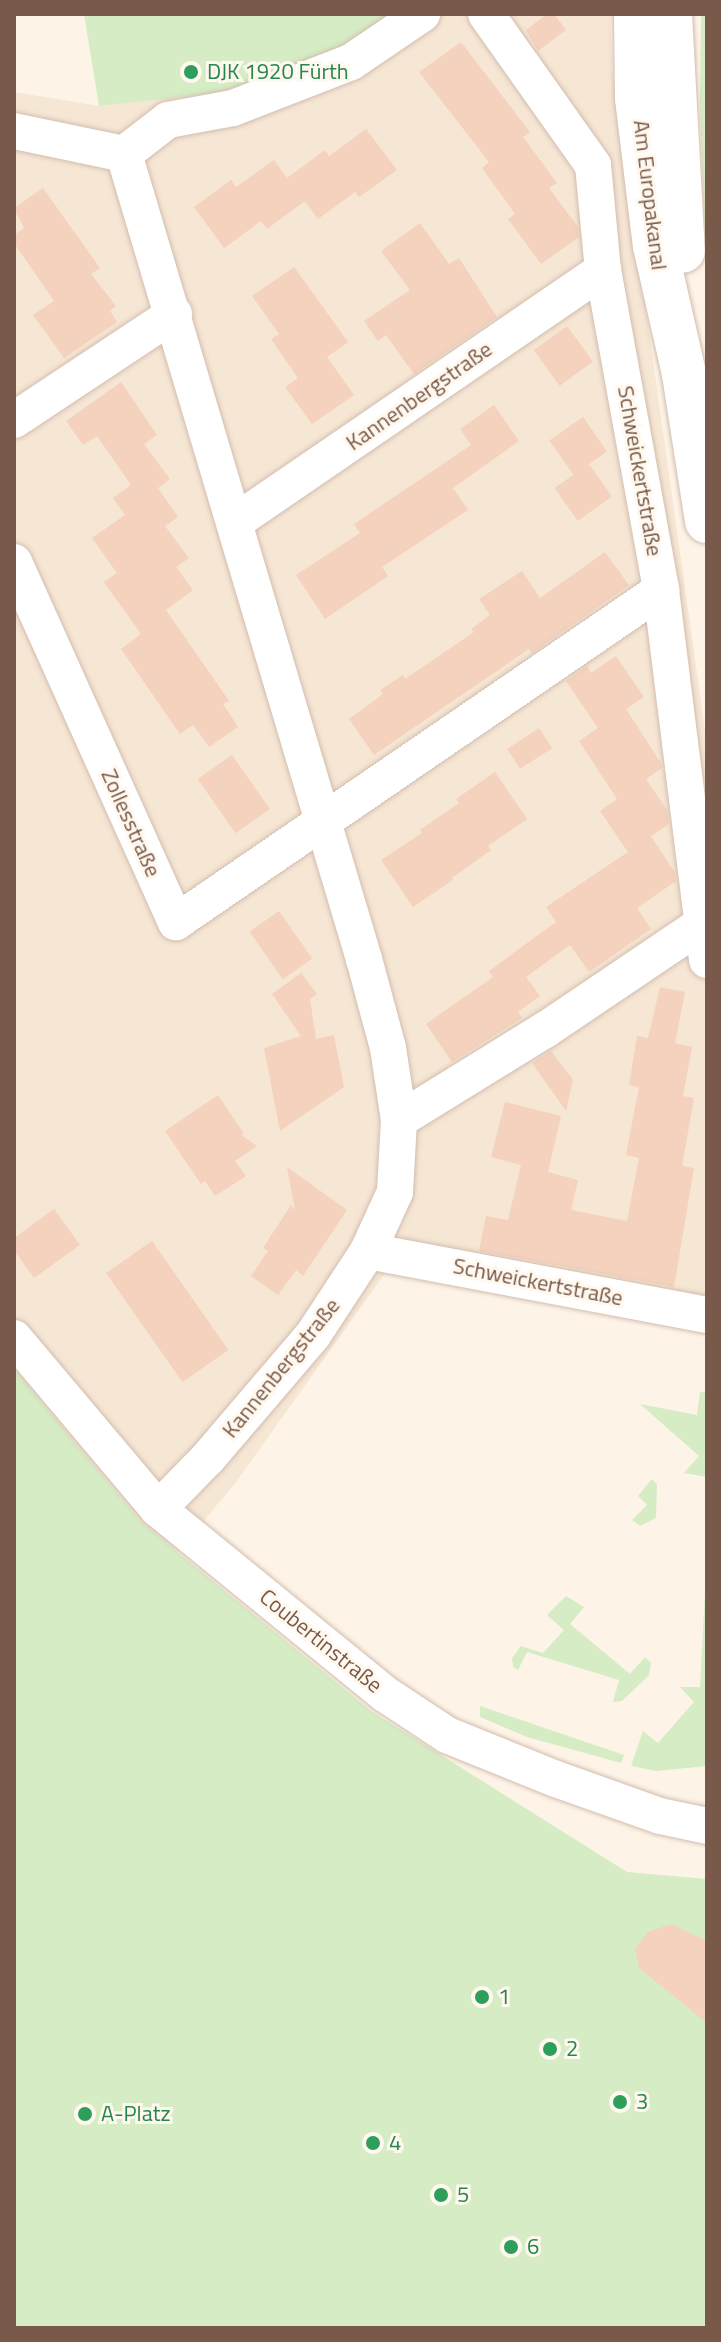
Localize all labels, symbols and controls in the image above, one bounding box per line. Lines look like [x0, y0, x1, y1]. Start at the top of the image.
place label: DJK 1920 Fürth [207, 59, 349, 85]
marker: DJK 1920 Fürth [182, 63, 200, 81]
street label: Am Europakanal [628, 118, 672, 272]
street label: Kannenbergstraße [341, 336, 497, 456]
street label: Schweickertstraße [612, 384, 668, 558]
street label: Zollesstraße [96, 765, 166, 881]
street label: Schweickertstraße [451, 1253, 625, 1311]
street label: Kannenbergstraße [217, 1293, 345, 1443]
street label: Coubertinstraße [254, 1584, 388, 1698]
place label: 1 [498, 1984, 510, 2010]
marker: 1 [473, 1988, 491, 2006]
place label: 2 [566, 2036, 578, 2062]
marker: 2 [541, 2040, 559, 2058]
place label: 3 [636, 2089, 648, 2115]
marker: 3 [611, 2093, 629, 2111]
place label: A-Platz [101, 2101, 170, 2127]
marker: A-Platz [76, 2105, 94, 2123]
place label: 4 [389, 2130, 401, 2156]
marker: 4 [364, 2134, 382, 2152]
place label: 5 [457, 2182, 469, 2208]
marker: 5 [432, 2186, 450, 2204]
place label: 6 [527, 2234, 539, 2260]
marker: 6 [502, 2238, 520, 2256]

